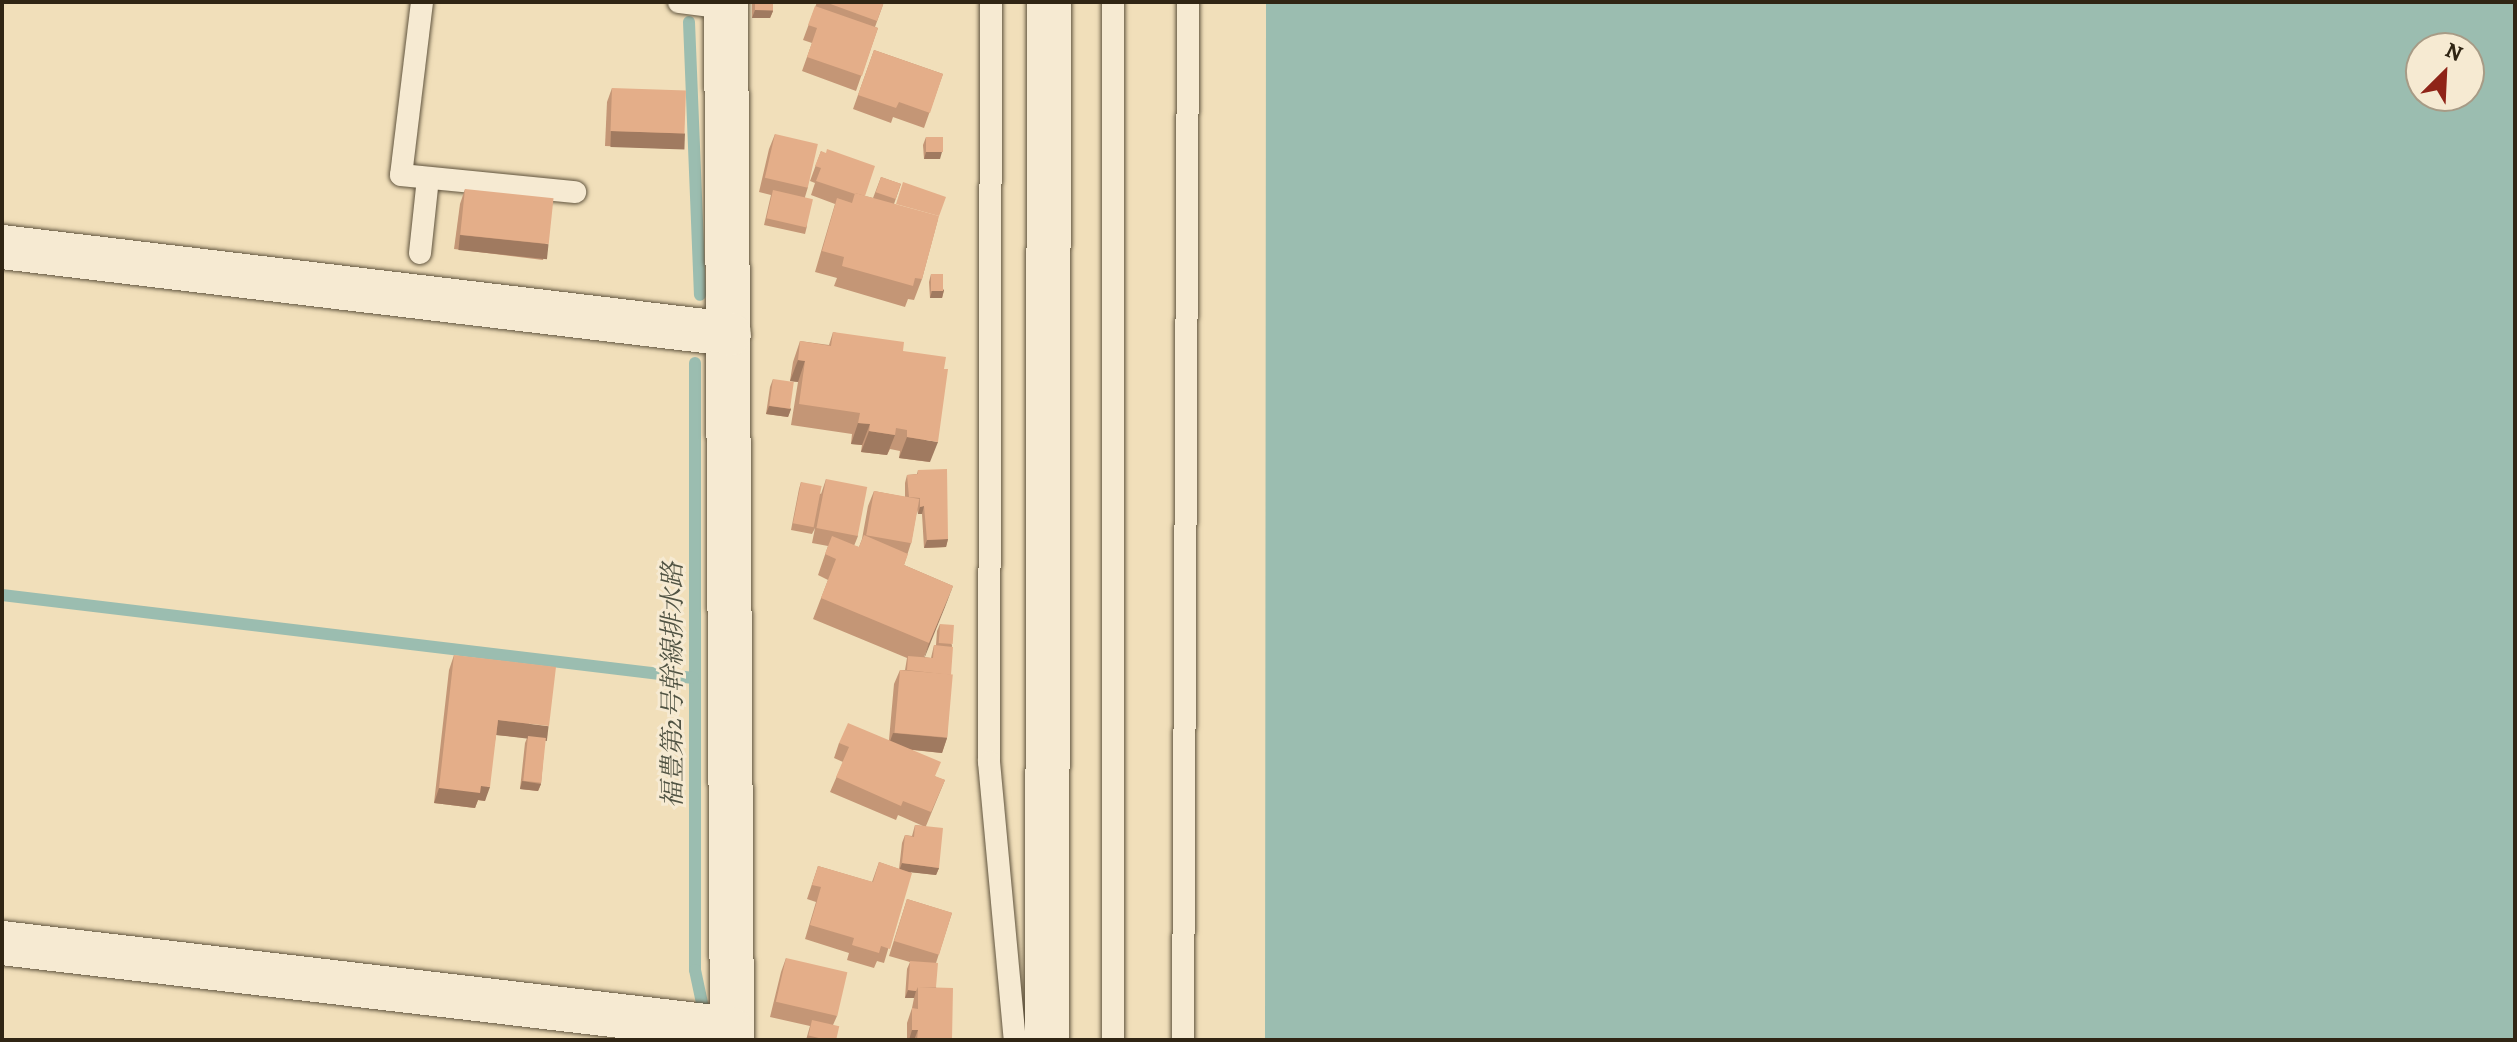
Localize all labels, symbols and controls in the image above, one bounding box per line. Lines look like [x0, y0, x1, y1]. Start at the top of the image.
north arrow [2405, 32, 2485, 112]
text: N [2441, 35, 2467, 69]
water label: 福豊第2号幹線排水路 [657, 562, 689, 808]

